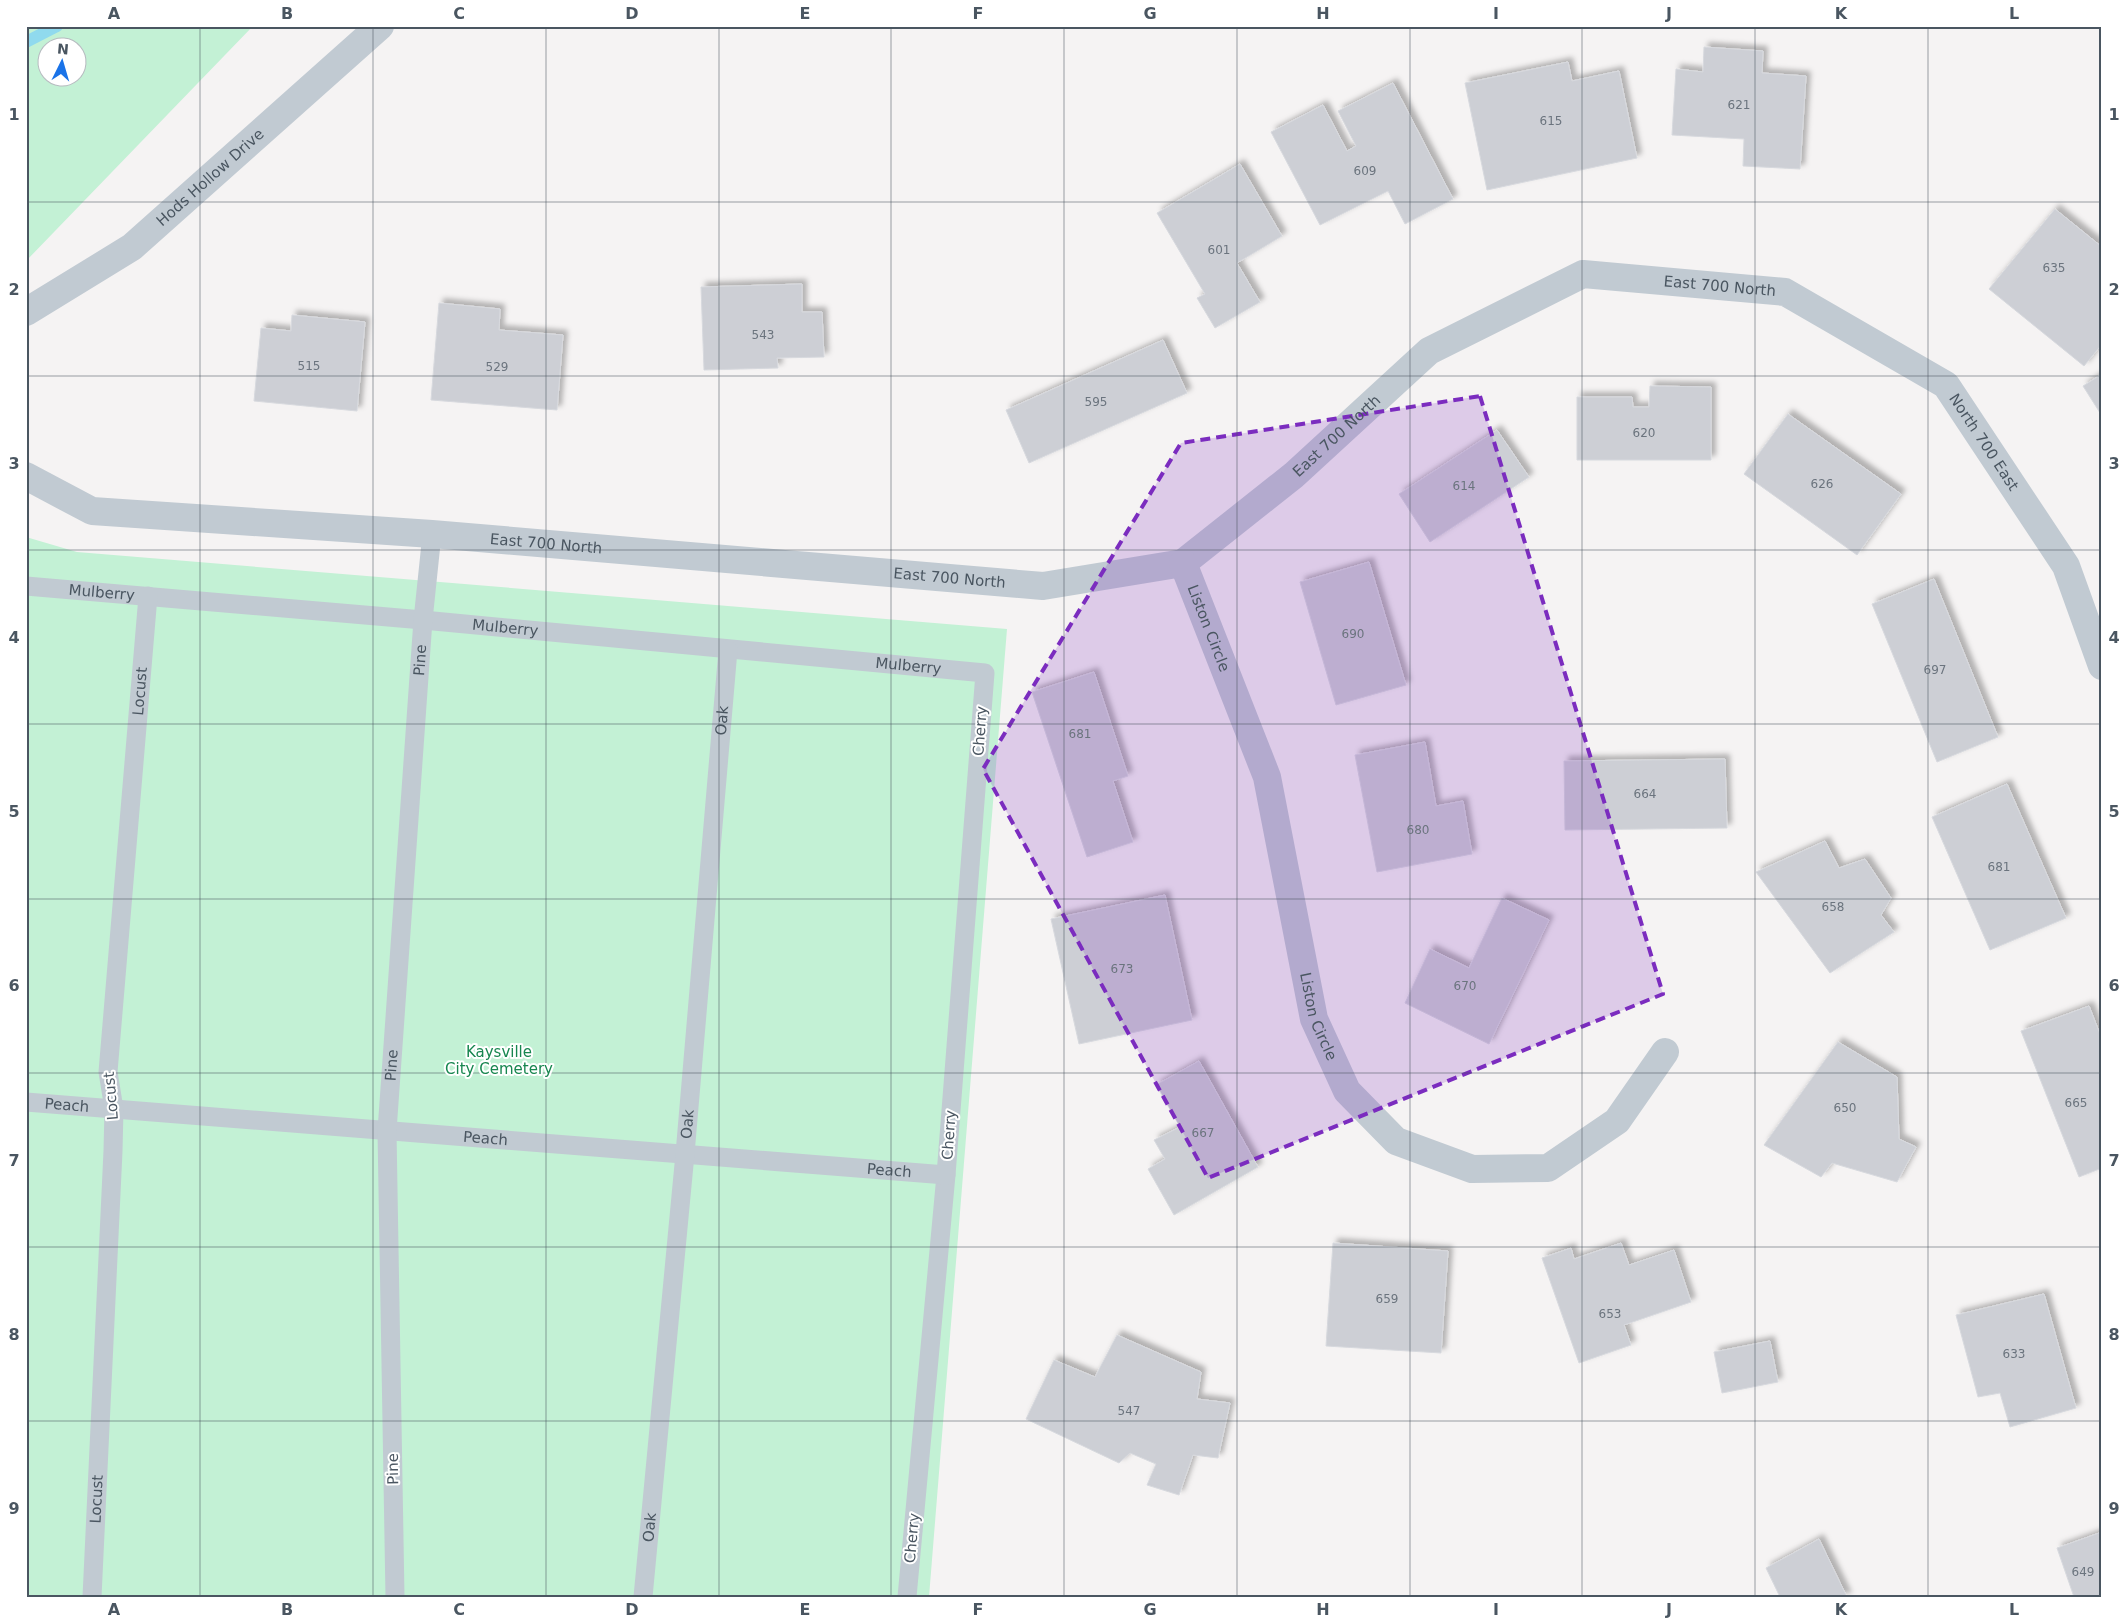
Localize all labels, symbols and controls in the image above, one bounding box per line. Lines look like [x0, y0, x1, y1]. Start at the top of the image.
text: A [108, 4, 121, 23]
text: B [281, 4, 293, 23]
text: C [453, 4, 465, 23]
text: D [625, 4, 639, 23]
text: E [800, 4, 810, 23]
text: F [973, 4, 983, 23]
text: G [1143, 4, 1157, 23]
text: H [1316, 4, 1330, 23]
text: I [1493, 4, 1499, 23]
text: J [1665, 4, 1672, 23]
text: K [1835, 4, 1848, 23]
text: L [2009, 4, 2019, 23]
north arrow [38, 38, 88, 88]
text: N [57, 41, 70, 58]
house number: 621 [1728, 98, 1750, 112]
text: 1 [8, 105, 20, 124]
text: 1 [2108, 105, 2120, 124]
house number: 615 [1540, 114, 1562, 128]
street label: Hods Hollow Drive [153, 125, 268, 230]
house number: 609 [1354, 164, 1376, 178]
house number: 601 [1208, 243, 1230, 257]
house number: 635 [2043, 261, 2065, 275]
street label: East 700 North [1663, 272, 1777, 300]
text: 2 [8, 280, 20, 299]
text: 2 [2108, 280, 2120, 299]
house number: 543 [752, 328, 774, 342]
house number: 515 [298, 359, 320, 373]
house number: 529 [486, 360, 508, 374]
street label: North 700 East [1945, 390, 2023, 494]
street label: East 700 North [1289, 391, 1384, 481]
house number: 595 [1085, 395, 1107, 409]
house number: 620 [1633, 426, 1655, 440]
text: 3 [8, 454, 20, 473]
text: 3 [2108, 454, 2120, 473]
house number: 626 [1811, 477, 1833, 491]
house number: 614 [1453, 479, 1475, 493]
street label: East 700 North [489, 530, 603, 557]
street label: East 700 North [893, 564, 1007, 592]
street label: Mulberry [68, 581, 136, 604]
street label: Liston Circle [1183, 582, 1234, 674]
street label: Mulberry [471, 616, 539, 640]
house number: 690 [1342, 627, 1364, 641]
text: 4 [8, 628, 20, 647]
text: 4 [2108, 628, 2120, 647]
street label: Pine [410, 644, 430, 677]
street label: Mulberry [875, 654, 942, 678]
house number: 697 [1924, 663, 1946, 677]
street label: Locust [129, 666, 151, 716]
street label: Oak [712, 705, 732, 736]
street label: Cherry [969, 705, 991, 757]
house number: 681 [1069, 727, 1091, 741]
house number: 664 [1634, 787, 1656, 801]
text: 5 [8, 802, 20, 821]
text: 5 [2108, 802, 2120, 821]
house number: 680 [1407, 823, 1429, 837]
house number: 681 [1988, 860, 2010, 874]
house number: 658 [1822, 900, 1844, 914]
house number: 673 [1111, 962, 1133, 976]
street label: Liston Circle [1296, 971, 1341, 1063]
text: 6 [8, 976, 20, 995]
text: 6 [2108, 976, 2120, 995]
house number: 670 [1454, 979, 1476, 993]
park label: Kaysville City Cemetery [445, 1043, 553, 1078]
street label: Pine [382, 1049, 402, 1082]
street label: Locust [100, 1071, 122, 1121]
street label: Peach [44, 1095, 90, 1116]
house number: 665 [2065, 1096, 2087, 1110]
house number: 650 [1834, 1101, 1856, 1115]
street label: Oak [677, 1108, 698, 1140]
street label: Cherry [938, 1109, 960, 1161]
house number: 667 [1192, 1126, 1214, 1140]
street label: Peach [463, 1128, 509, 1149]
text: 7 [8, 1151, 20, 1170]
text: 7 [2108, 1151, 2120, 1170]
street label: Peach [866, 1160, 912, 1181]
house number: 659 [1376, 1292, 1398, 1306]
house number: 653 [1599, 1307, 1621, 1321]
text: 8 [8, 1325, 20, 1344]
text: 8 [2108, 1325, 2120, 1344]
house number: 633 [2003, 1347, 2025, 1361]
house number: 547 [1118, 1404, 1140, 1418]
street label: Pine [384, 1453, 402, 1485]
street label: Locust [86, 1474, 107, 1524]
text: 9 [8, 1499, 20, 1518]
text: 9 [2108, 1499, 2120, 1518]
street label: Oak [639, 1511, 660, 1543]
street label: Cherry [901, 1512, 923, 1564]
house number: 649 [2072, 1565, 2094, 1579]
text: A [108, 1600, 121, 1619]
text: B [281, 1600, 293, 1619]
text: C [453, 1600, 465, 1619]
text: D [625, 1600, 639, 1619]
text: E [800, 1600, 810, 1619]
text: F [973, 1600, 983, 1619]
text: G [1143, 1600, 1157, 1619]
text: H [1316, 1600, 1330, 1619]
text: I [1493, 1600, 1499, 1619]
text: J [1665, 1600, 1672, 1619]
text: K [1835, 1600, 1848, 1619]
text: L [2009, 1600, 2019, 1619]

